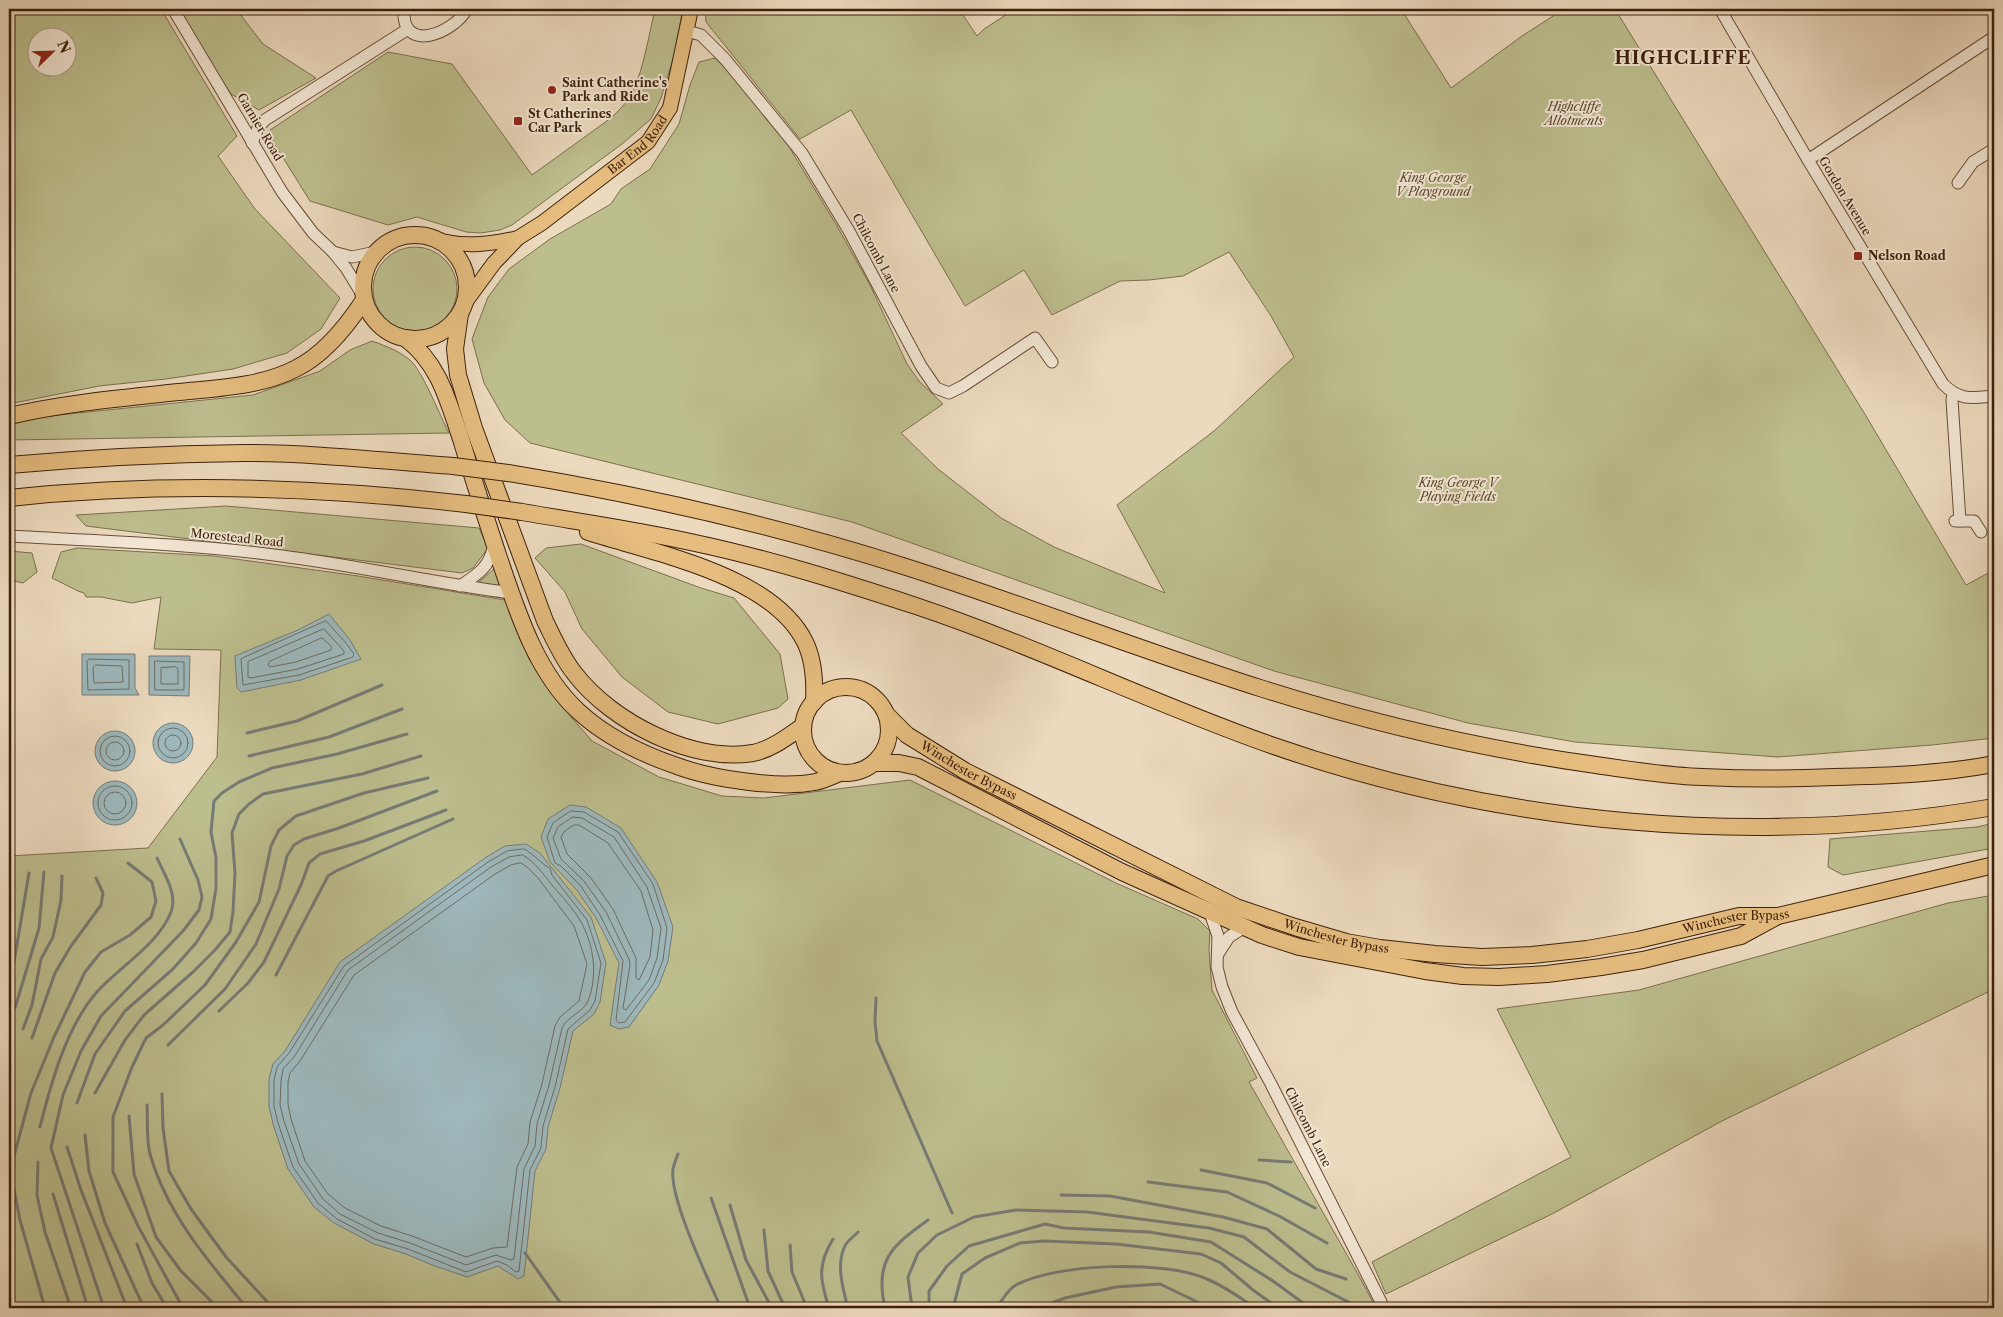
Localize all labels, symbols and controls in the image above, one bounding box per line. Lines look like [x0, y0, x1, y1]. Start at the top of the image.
north arrow [28, 28, 78, 78]
text: N [53, 38, 75, 56]
district label: HIGHCLIFFE [1614, 47, 1752, 69]
place label: Saint Catherine's Park and Ride [562, 75, 668, 104]
marker: Saint Catherine's Park and Ride [546, 84, 558, 96]
street label: Garnier Road [234, 90, 287, 164]
park label: Highcliffe Allotments [1543, 99, 1604, 128]
place label: St Catherines Car Park [528, 106, 612, 135]
street label: Bar End Road [605, 112, 671, 177]
marker: St Catherines Car Park [512, 115, 524, 127]
street label: Gordon Avenue [1816, 154, 1875, 238]
park label: King George V Playground [1396, 170, 1472, 199]
street label: Chilcomb Lane [849, 211, 904, 295]
place label: Nelson Road [1868, 248, 1946, 263]
marker: Nelson Road [1852, 250, 1864, 262]
park label: King George V Playing Fields [1418, 475, 1501, 504]
street label: Morestead Road [190, 525, 285, 550]
street label: Winchester Bypass [917, 737, 1020, 803]
street label: Winchester Bypass [1680, 906, 1791, 936]
street label: Winchester Bypass [1281, 915, 1390, 956]
street label: Chilcomb Lane [1282, 1084, 1335, 1169]

